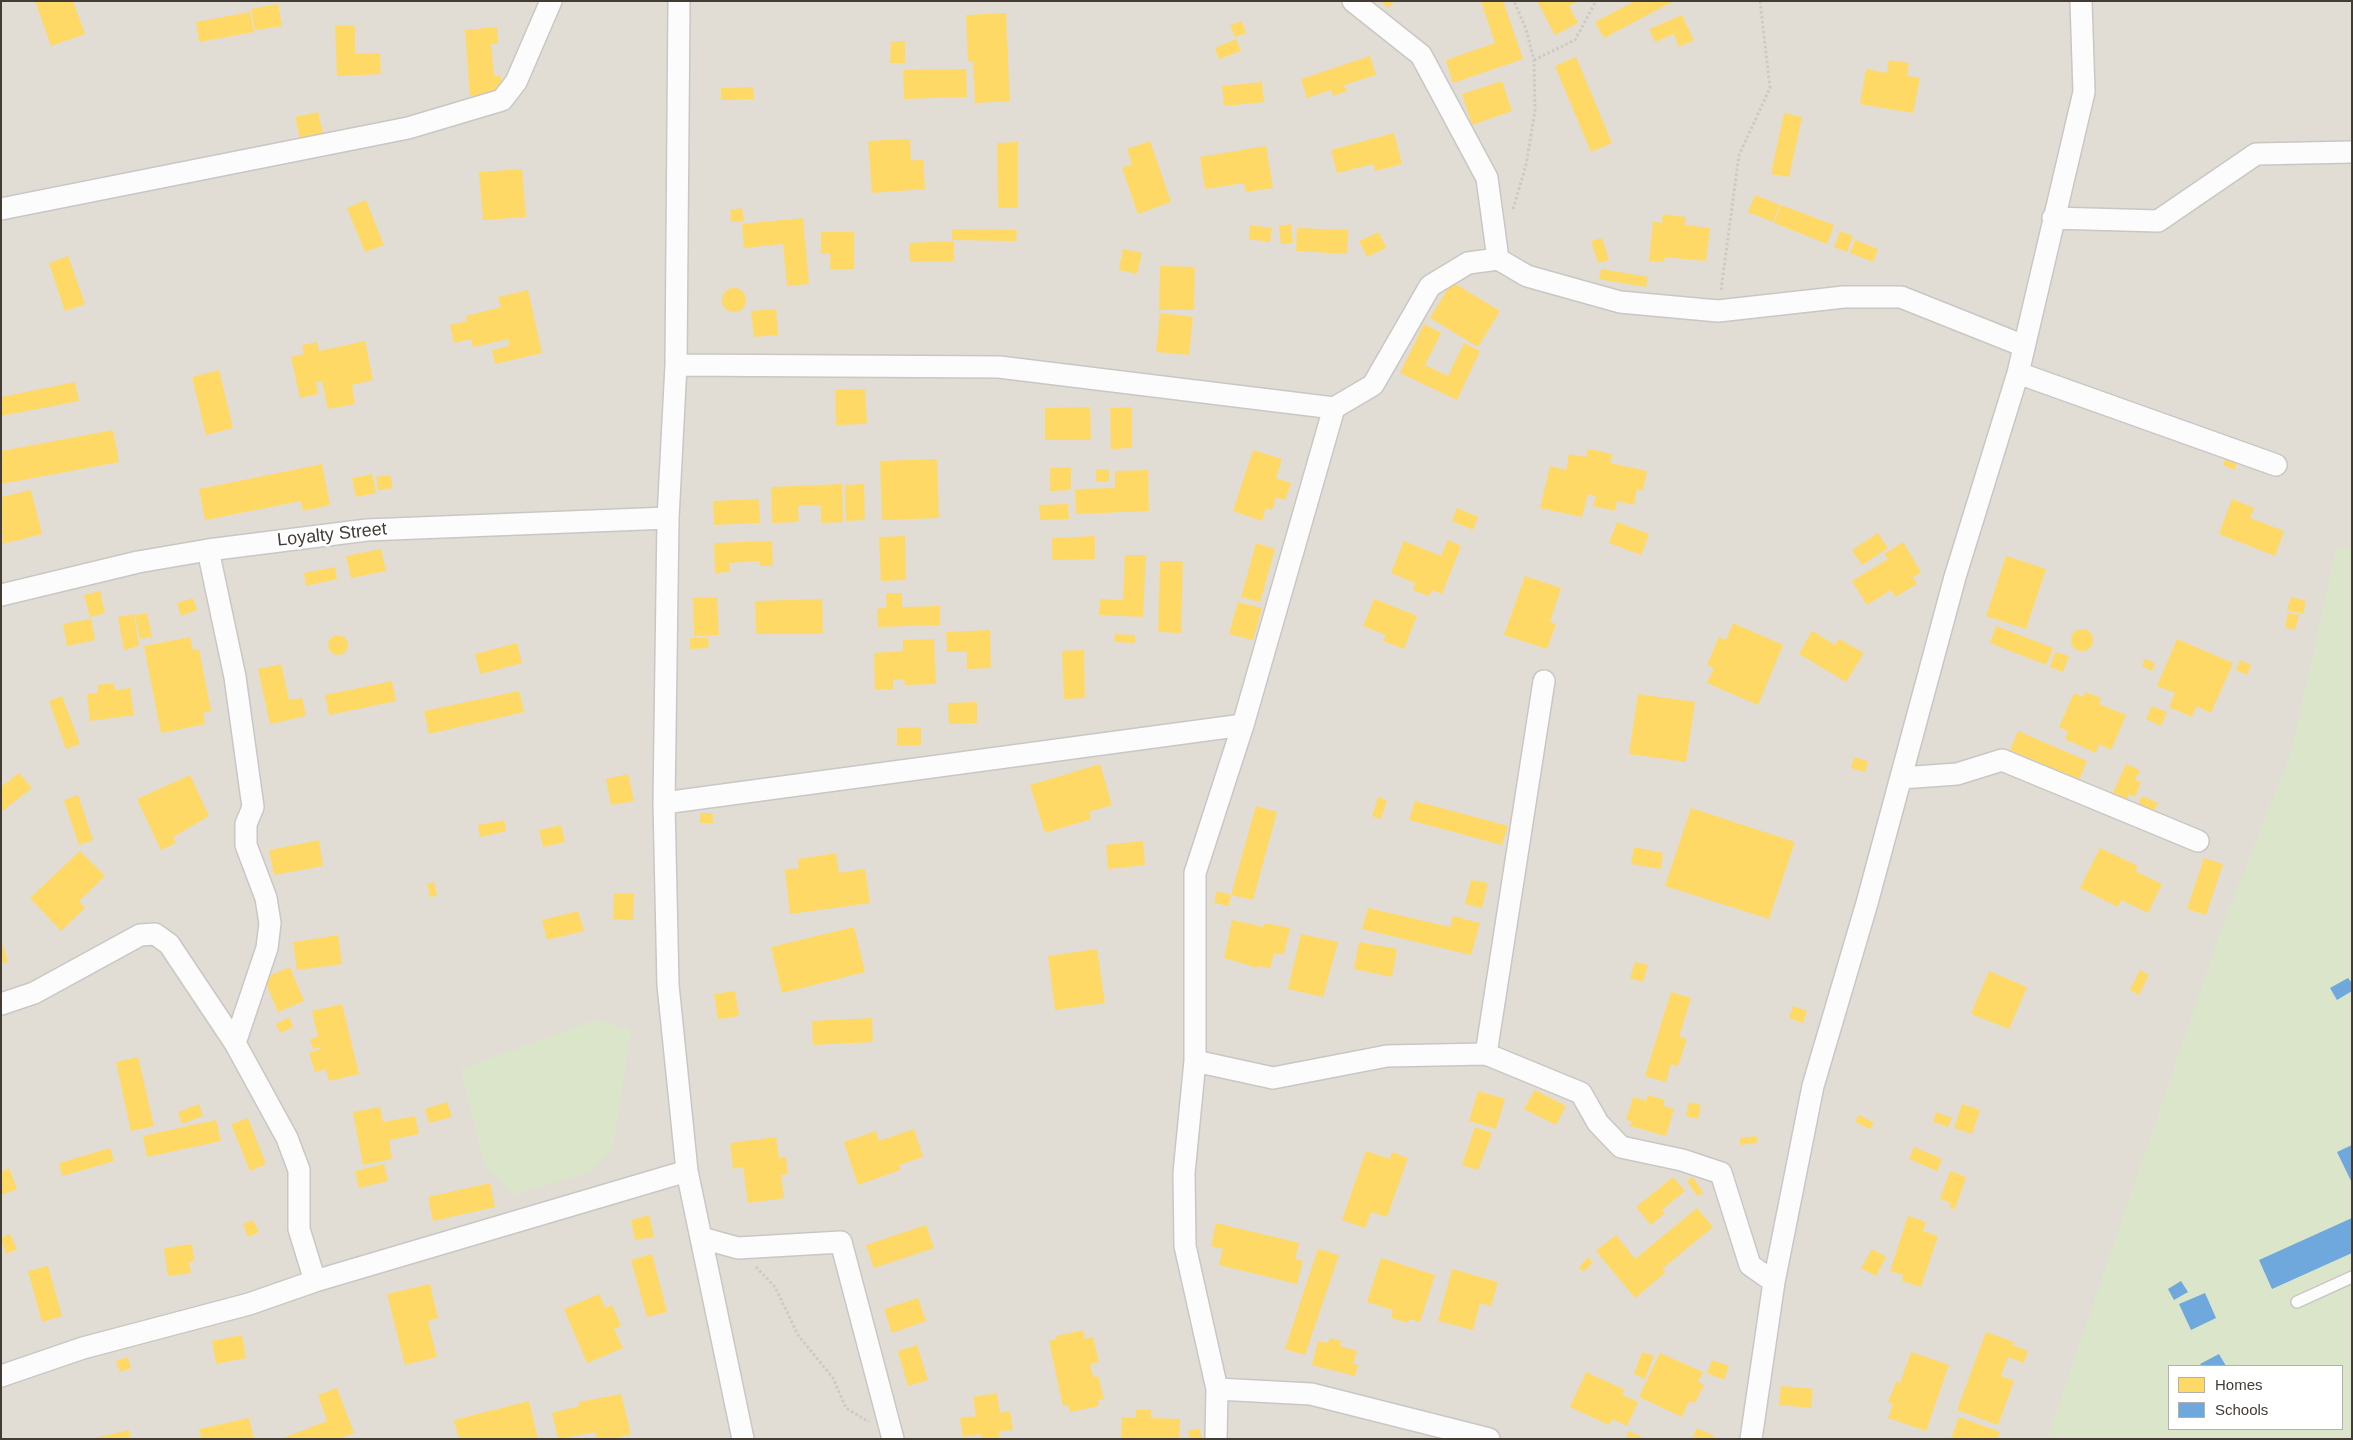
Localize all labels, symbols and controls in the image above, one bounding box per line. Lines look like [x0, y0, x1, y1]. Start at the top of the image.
street label: Loyalty Street [276, 519, 388, 551]
legend [2168, 1365, 2343, 1430]
text: Homes [2215, 1376, 2263, 1393]
text: Schools [2215, 1401, 2268, 1418]

